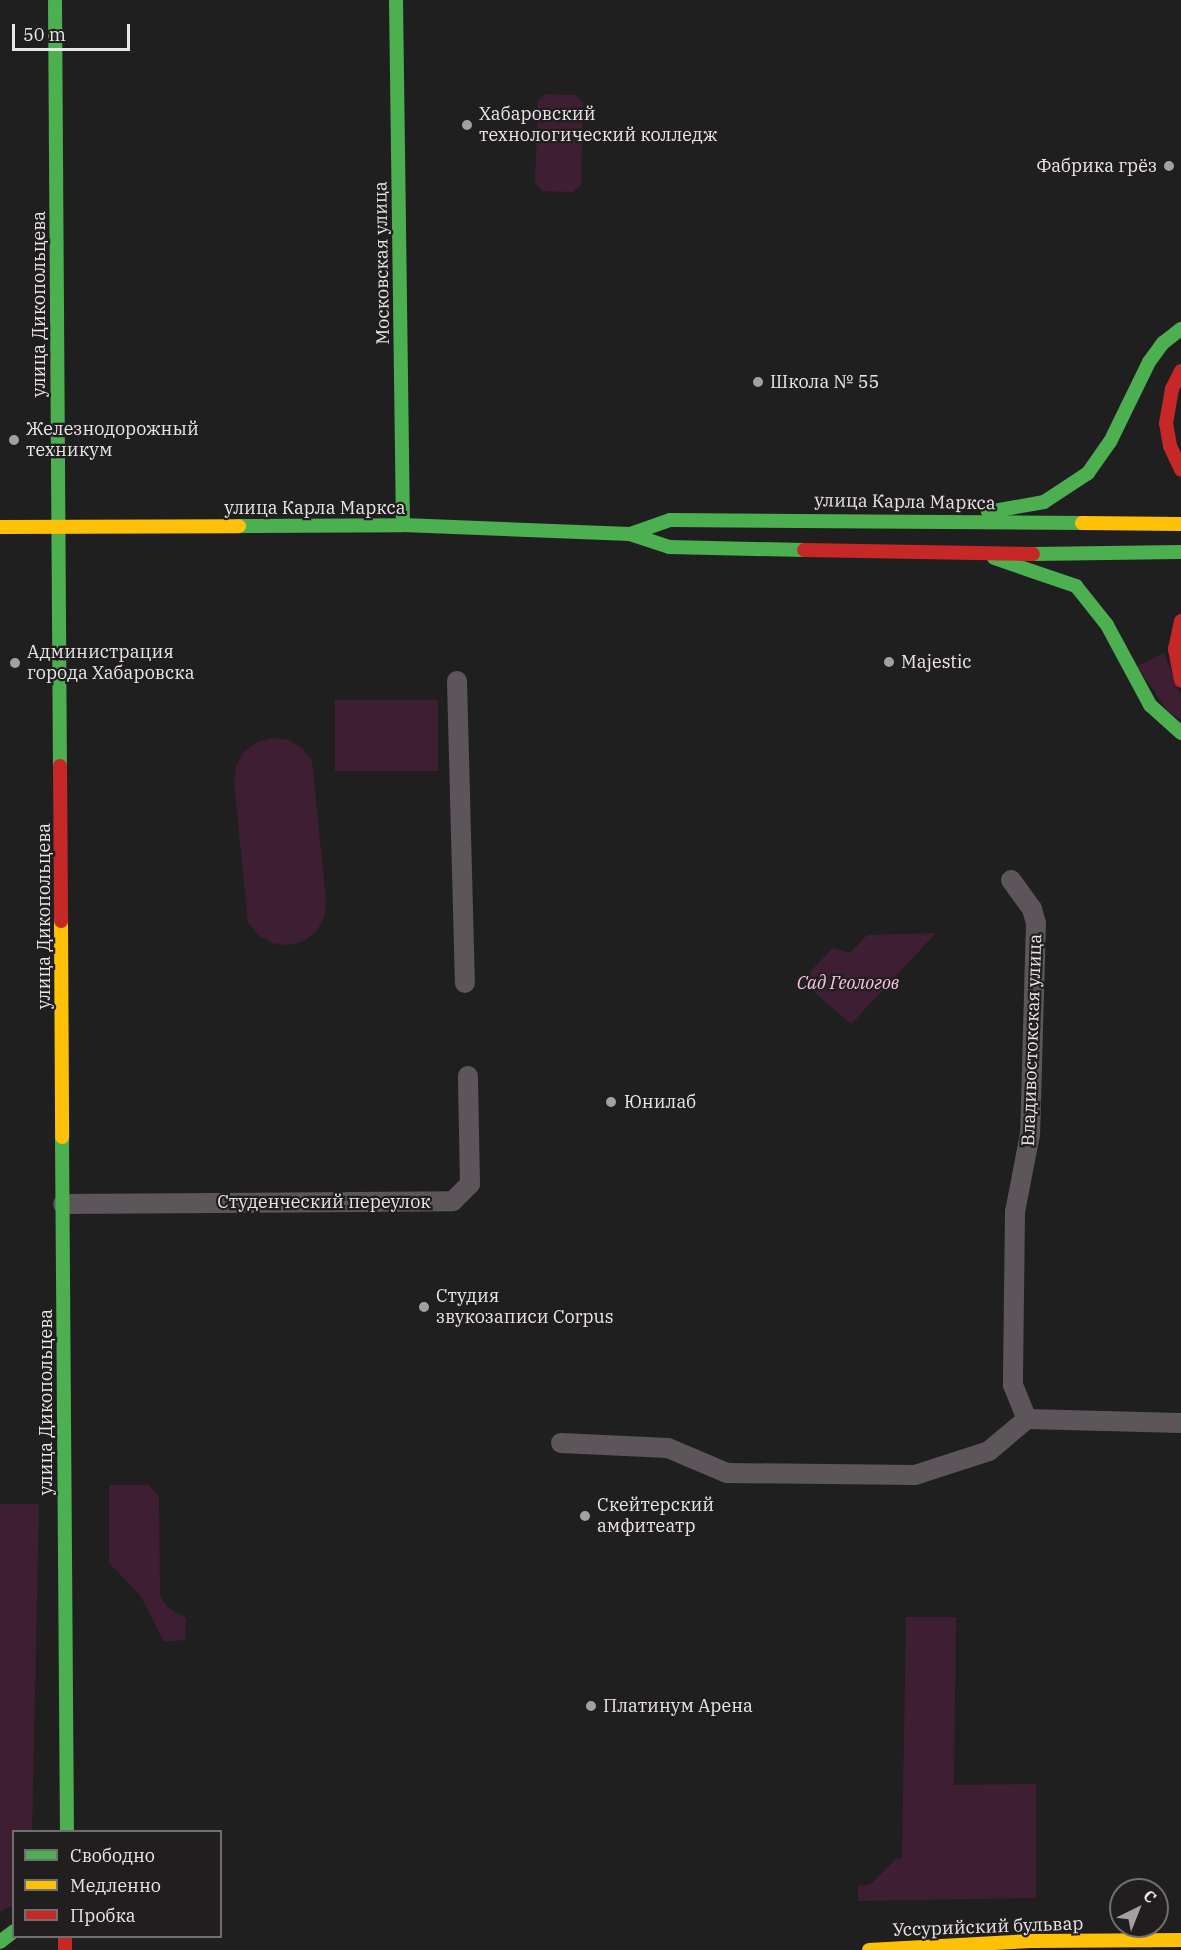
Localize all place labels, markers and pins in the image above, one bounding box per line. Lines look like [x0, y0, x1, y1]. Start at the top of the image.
place label: Хабаровский технологический колледж [479, 104, 717, 146]
marker: Хабаровский технологический колледж [460, 118, 474, 132]
place label: Фабрика грёз [1036, 155, 1157, 177]
marker: Фабрика грёз [1162, 159, 1176, 173]
place label: Школа № 55 [770, 371, 879, 393]
marker: Школа № 55 [751, 375, 765, 389]
place label: Железнодорожный техникум [26, 419, 199, 462]
marker: Железнодорожный техникум [7, 433, 21, 447]
place label: Администрация города Хабаровска [27, 642, 194, 684]
place label: Majestic [901, 651, 972, 673]
marker: Majestic [882, 655, 896, 669]
marker: Администрация города Хабаровска [8, 656, 22, 670]
place label: Юнилаб [624, 1091, 696, 1113]
marker: Юнилаб [602, 1093, 620, 1111]
place label: Студия звукозаписи Corpus [436, 1286, 613, 1328]
marker: Студия звукозаписи Corpus [417, 1300, 431, 1314]
place label: Скейтерский амфитеатр [597, 1495, 714, 1538]
marker: Скейтерский амфитеатр [578, 1509, 592, 1523]
place label: Платинум Арена [603, 1695, 753, 1717]
marker: Платинум Арена [584, 1699, 598, 1713]

